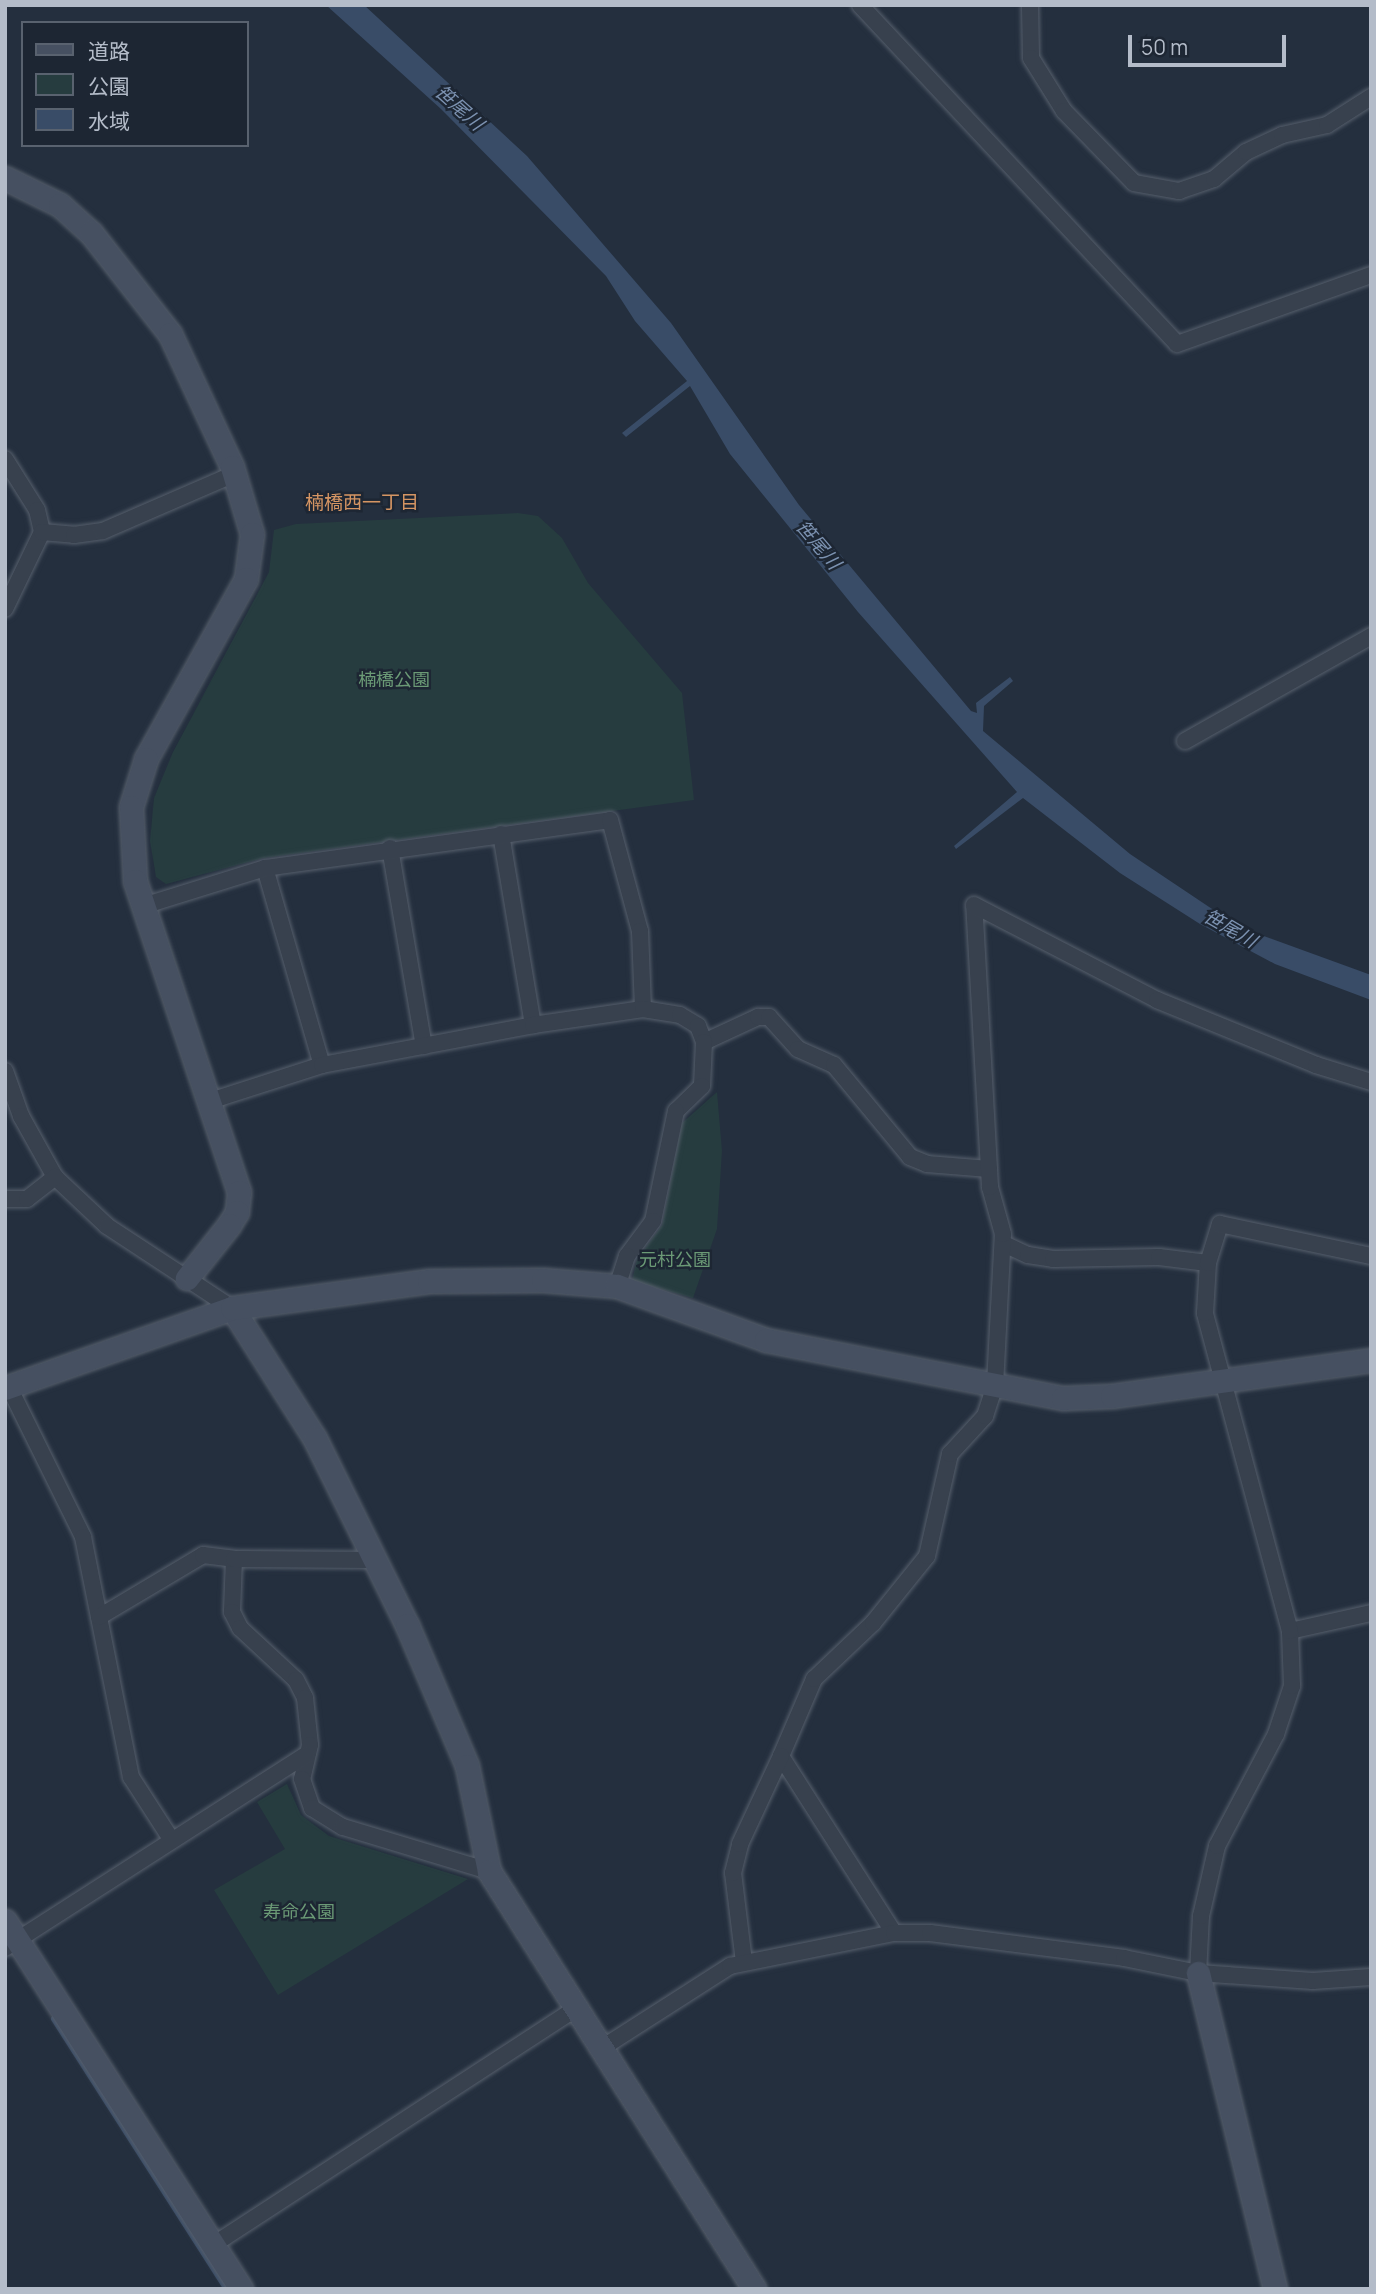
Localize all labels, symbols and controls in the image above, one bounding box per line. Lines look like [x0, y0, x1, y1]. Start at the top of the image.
legend [21, 21, 248, 147]
scale bar [1131, 21, 1288, 65]
text: 50 m [1141, 33, 1188, 61]
text: 道路 [88, 37, 130, 65]
text: 公園 [88, 72, 130, 100]
water label: 笹尾川 [430, 80, 488, 136]
text: 水域 [88, 107, 130, 135]
district label: 楠橋西一丁目 [305, 492, 419, 514]
water label: 笹尾川 [791, 516, 845, 574]
park label: 楠橋公園 [358, 668, 430, 690]
water label: 笹尾川 [1200, 905, 1260, 953]
park label: 元村公園 [639, 1248, 711, 1270]
park label: 寿命公園 [263, 1900, 335, 1922]

